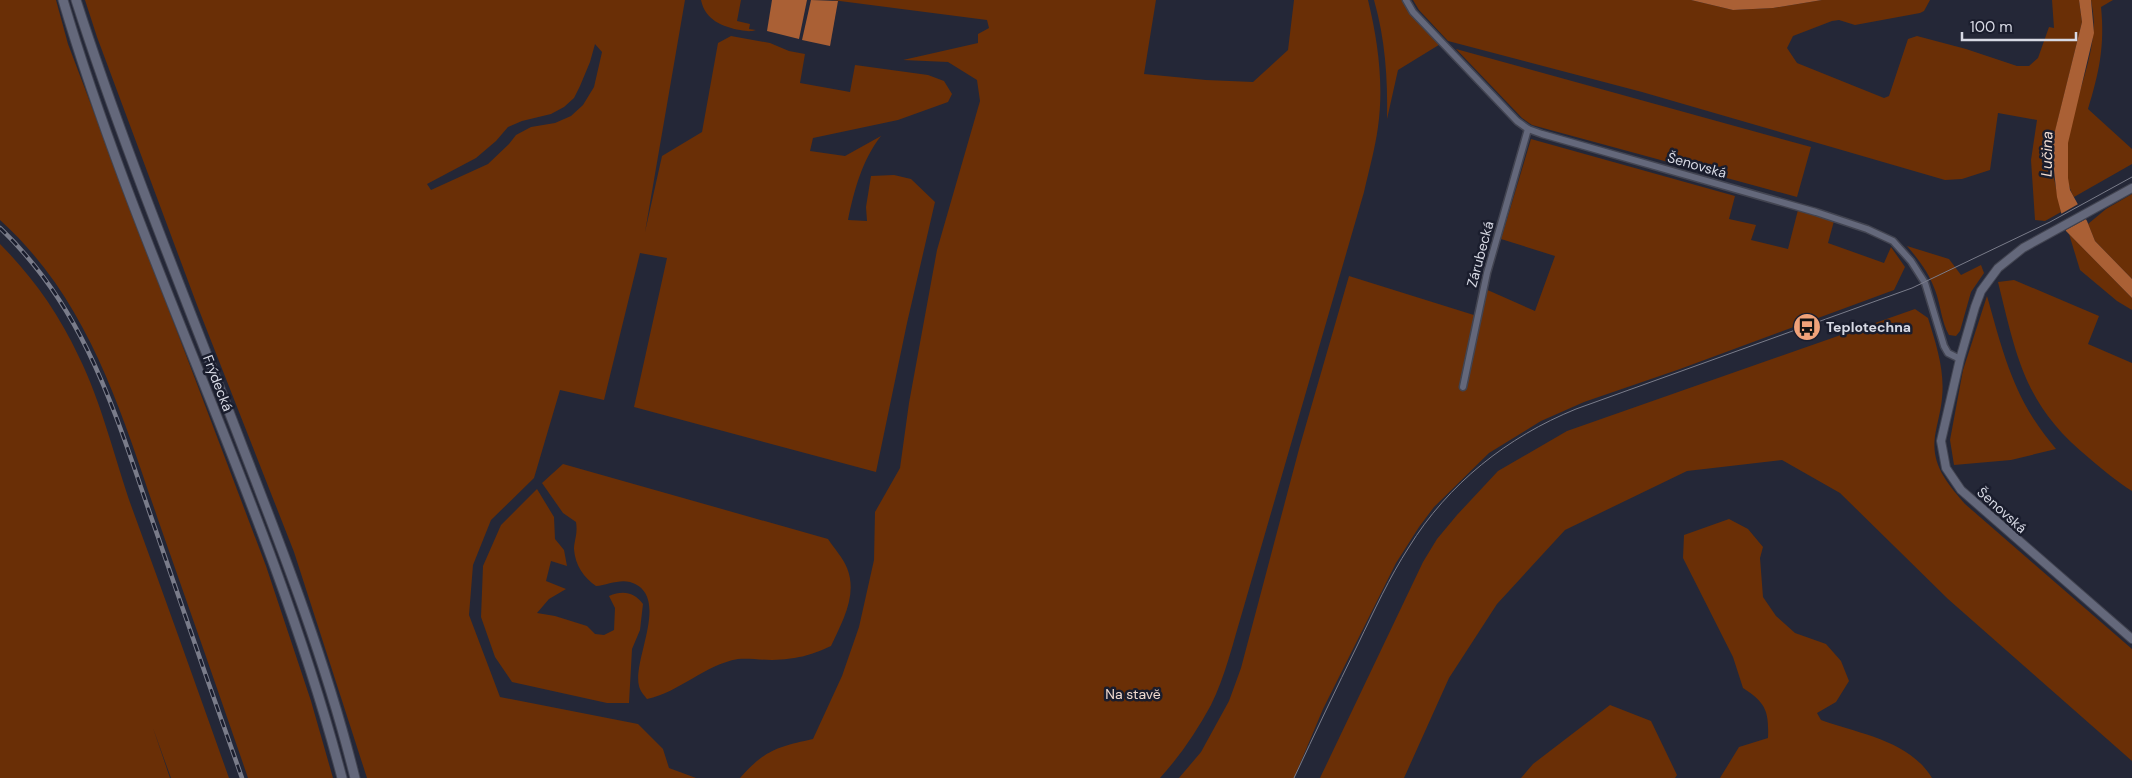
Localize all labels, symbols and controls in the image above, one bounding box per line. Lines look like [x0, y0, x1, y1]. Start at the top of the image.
scale bar [1962, 10, 2076, 42]
text: 100 m [1970, 17, 2013, 37]
water label: Lučina [2037, 131, 2057, 177]
street label: Šenovská [1665, 148, 1729, 182]
street label: Zárubecká [1463, 219, 1497, 289]
bus stop icon: Teplotechna [1792, 312, 1822, 342]
place label: Teplotechna [1826, 318, 1911, 336]
street label: Frýdecká [199, 352, 237, 414]
street label: Šenovská [1973, 483, 2031, 537]
park label: Na stavě [1105, 685, 1161, 703]

